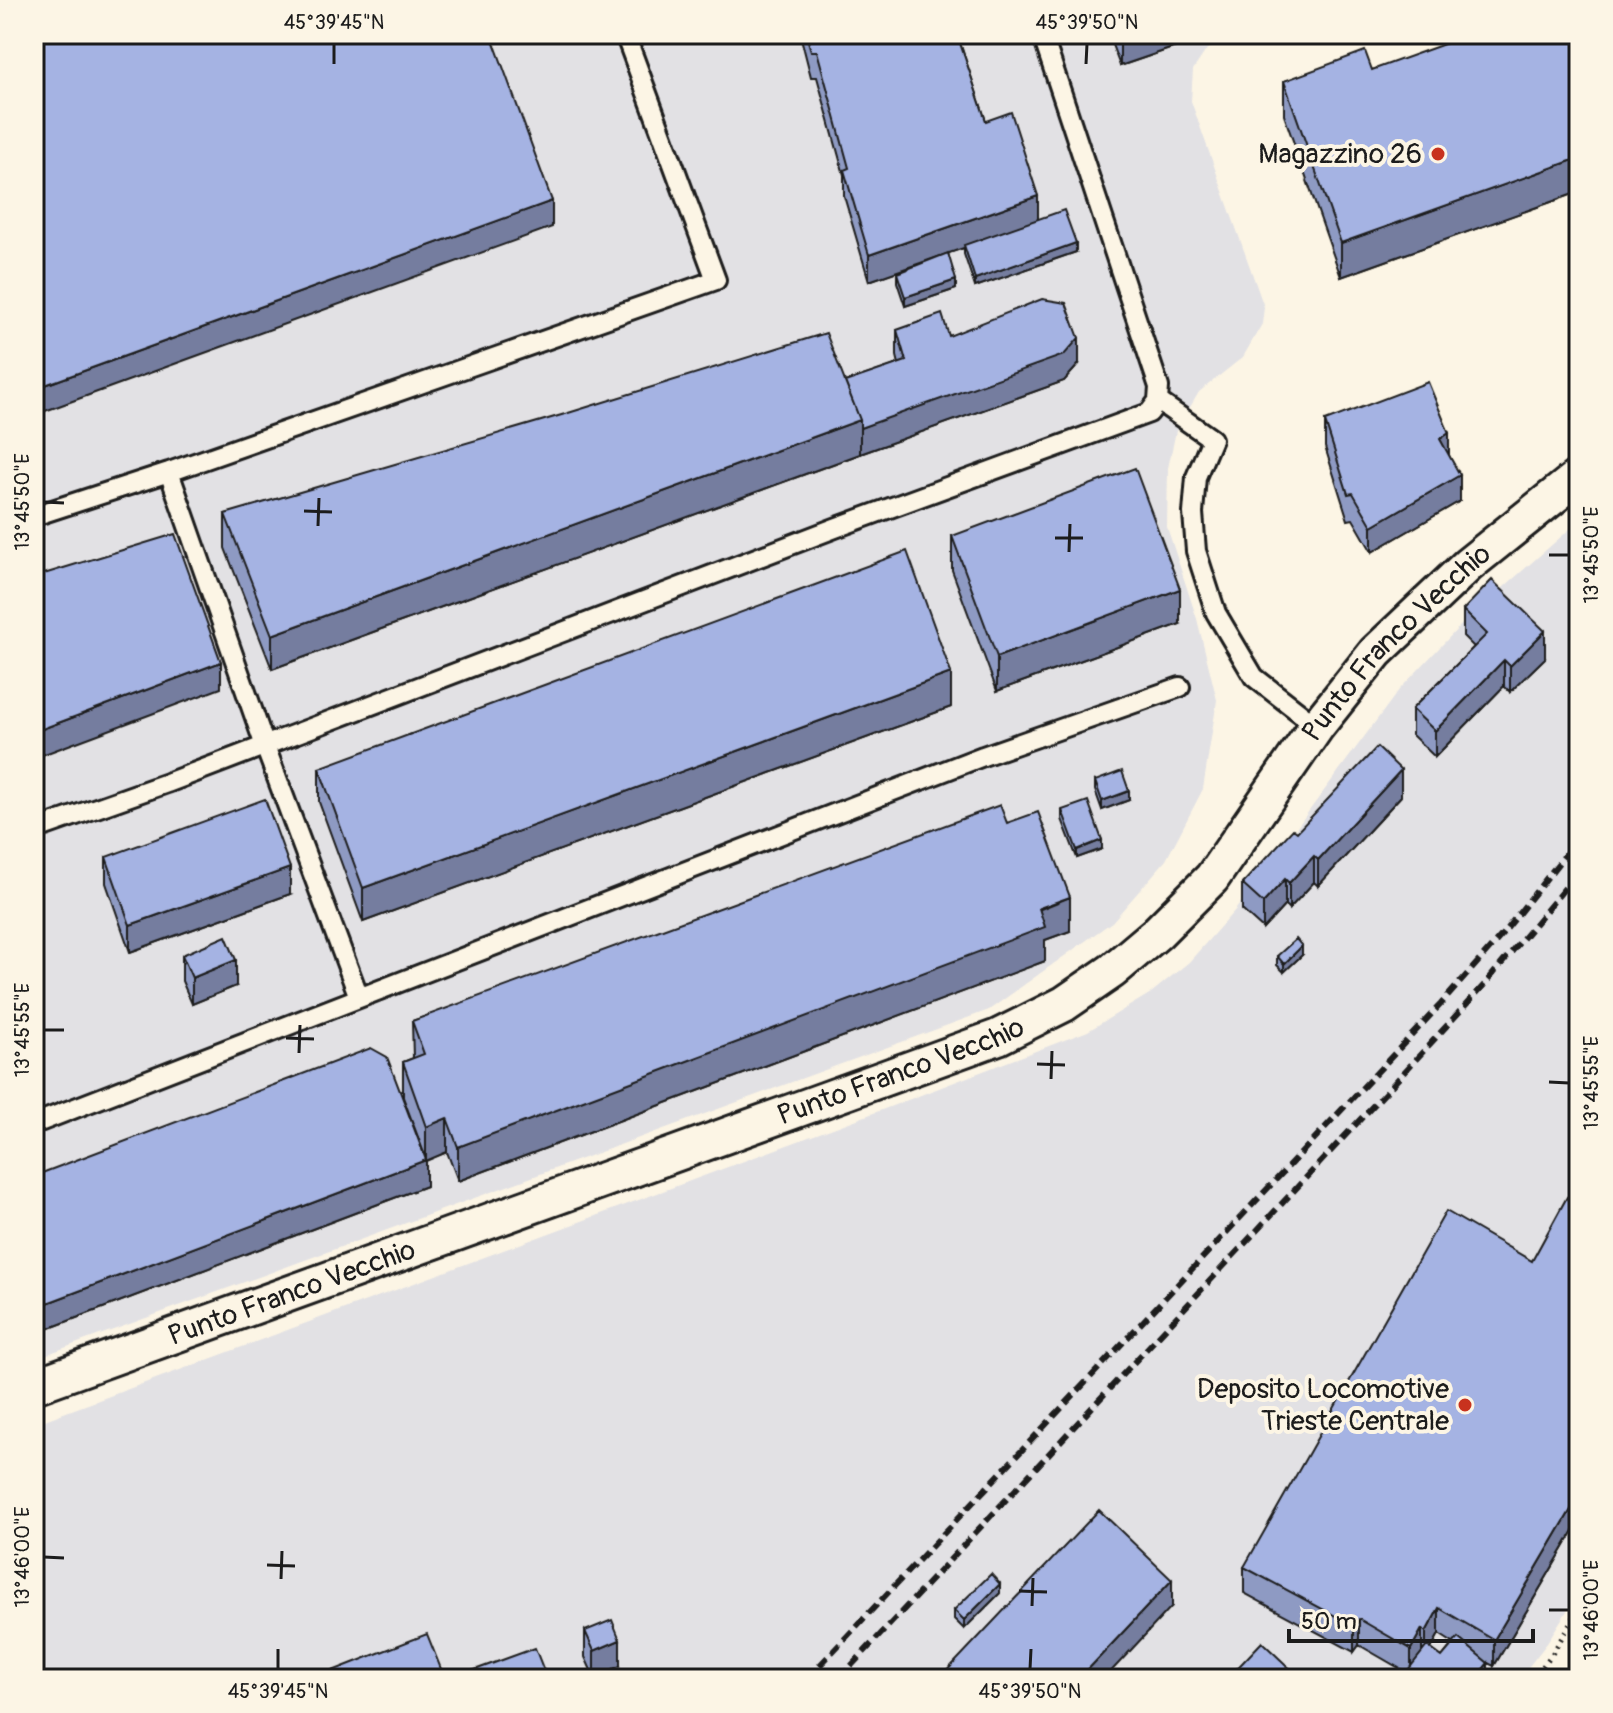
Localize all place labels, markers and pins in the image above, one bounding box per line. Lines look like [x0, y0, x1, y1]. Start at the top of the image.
place label: Magazzino 26 [1258, 137, 1422, 172]
marker: Magazzino 26 [1429, 145, 1447, 163]
place label: Deposito Locomotive Trieste Centrale [1197, 1372, 1449, 1439]
marker: Deposito Locomotive Trieste Centrale [1456, 1396, 1474, 1414]

